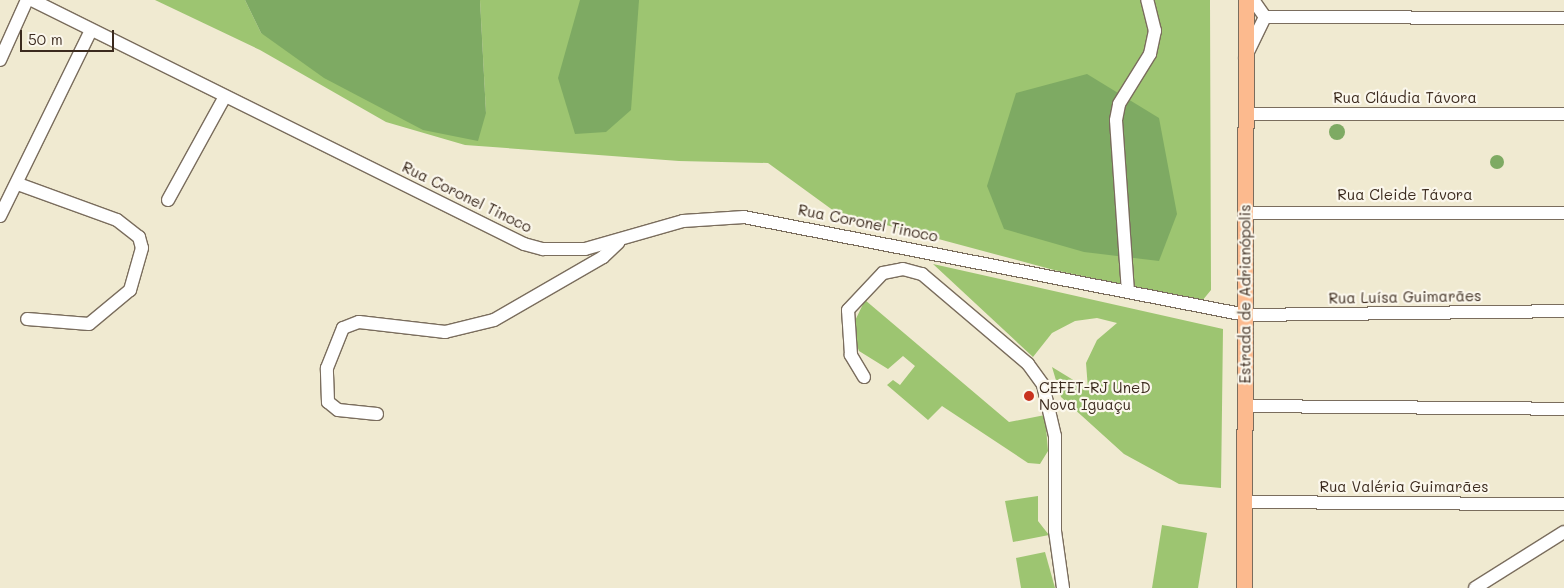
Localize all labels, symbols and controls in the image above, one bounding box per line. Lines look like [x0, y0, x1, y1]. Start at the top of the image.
scale bar [22, 20, 116, 52]
text: 50 m [28, 29, 63, 49]
street label: Rua Cláudia Távora [1333, 89, 1477, 107]
street label: Rua Coronel Tinoco [399, 158, 535, 236]
street label: Rua Cleide Távora [1337, 186, 1473, 204]
street label: Rua Coronel Tinoco [797, 201, 939, 245]
street label: Estrada de Adrianópolis [1236, 205, 1254, 383]
street label: Rua Luísa Guimarães [1328, 287, 1482, 307]
place label: CEFET-RJ UneD Nova Iguaçu [1039, 378, 1151, 413]
marker: CEFET-RJ UneD Nova Iguaçu [1023, 390, 1035, 402]
street label: Rua Valéria Guimarães [1320, 478, 1488, 496]

